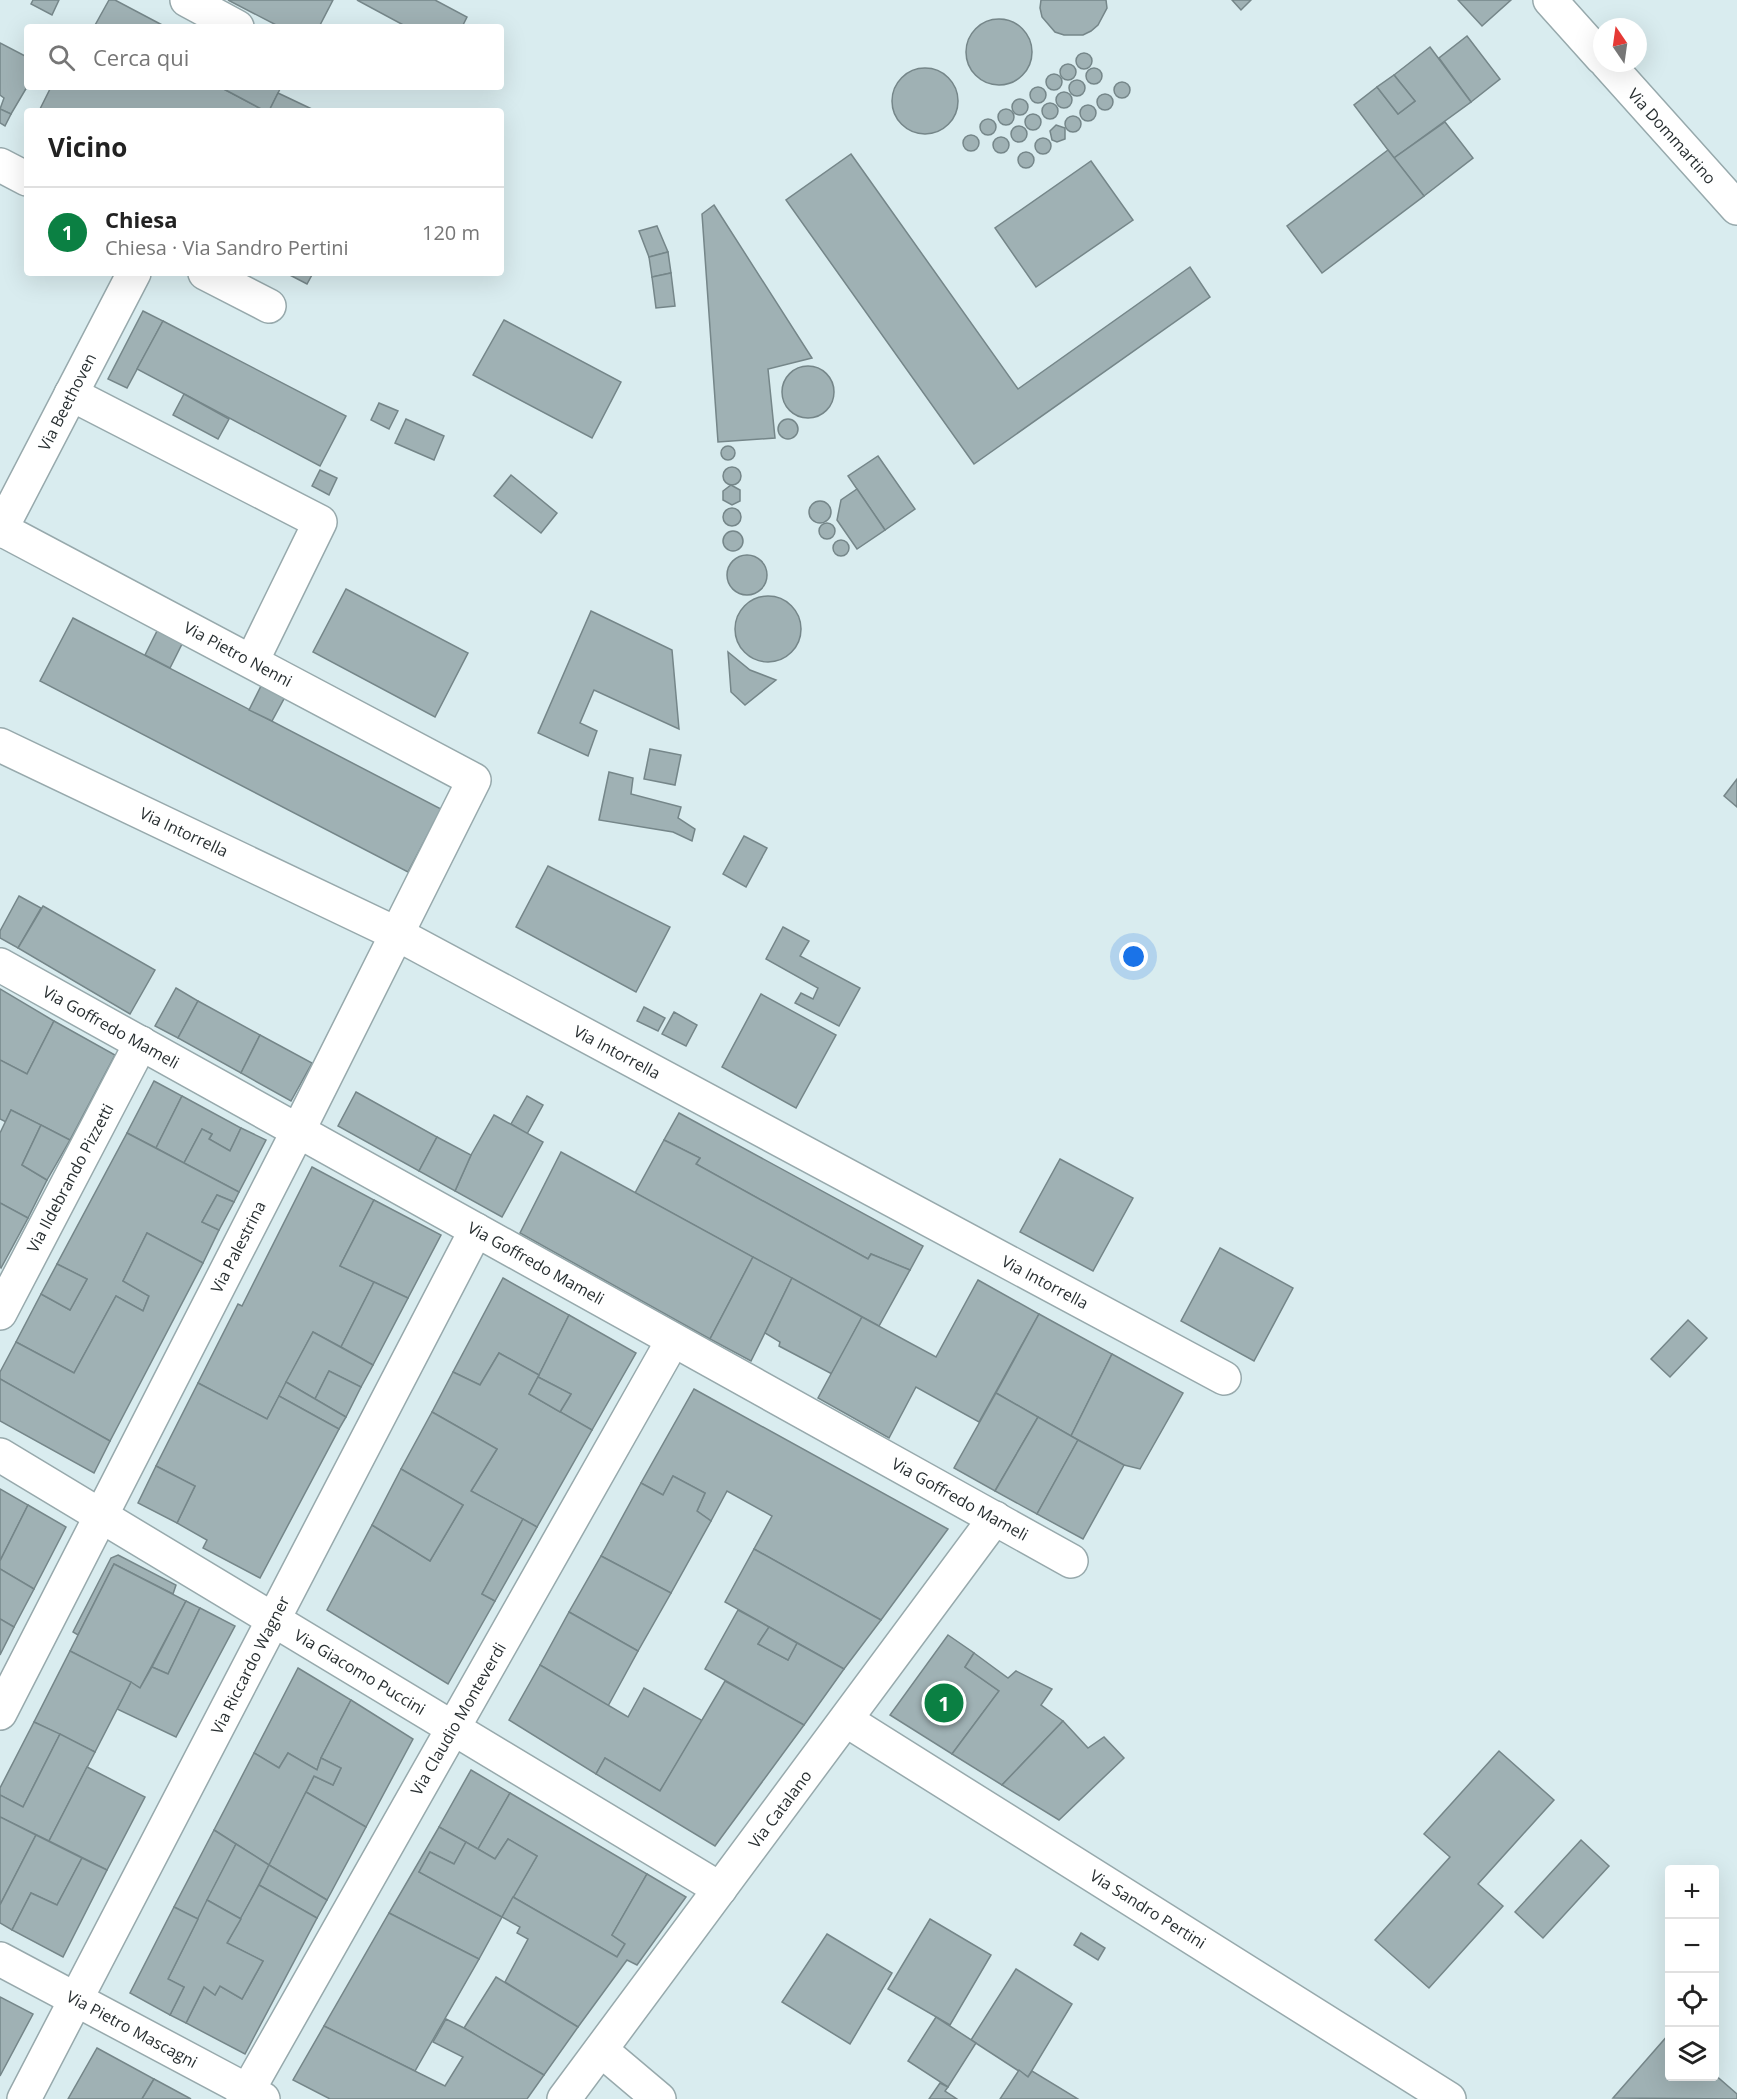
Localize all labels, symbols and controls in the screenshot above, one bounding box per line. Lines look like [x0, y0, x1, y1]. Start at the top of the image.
north arrow [1593, 18, 1647, 72]
search box [24, 24, 504, 90]
icon: search [45, 41, 78, 74]
text: Cerca qui [93, 42, 189, 72]
street label: Via Dommartino [1623, 83, 1721, 189]
text: Vicino [48, 129, 127, 165]
text: Chiesa [105, 204, 177, 234]
text: 1 [62, 219, 73, 246]
text: 120 m [422, 219, 480, 246]
text: Chiesa · Via Sandro Pertini [105, 234, 349, 261]
street label: Via Beethoven [33, 349, 101, 455]
street label: Via Pietro Nenni [180, 616, 296, 692]
street label: Via Intorrella [136, 802, 232, 862]
your location [1119, 942, 1148, 971]
street label: Via Goffredo Mameli [39, 980, 183, 1074]
street label: Via Intorrella [570, 1020, 664, 1084]
street label: Via Ildebrando Pizzetti [21, 1100, 119, 1256]
street label: Via Palestrina [205, 1197, 271, 1297]
street label: Via Goffredo Mameli [464, 1216, 608, 1310]
street label: Via Intorrella [998, 1250, 1092, 1314]
street label: Via Goffredo Mameli [888, 1452, 1032, 1546]
street label: Via Riccardo Wagner [206, 1592, 295, 1738]
street label: Via Giacomo Puccini [290, 1624, 430, 1720]
street label: Via Claudio Monteverdi [405, 1639, 511, 1799]
pin: 1 [924, 1680, 964, 1726]
street label: Via Catalano [743, 1765, 817, 1853]
street label: Via Sandro Pertini [1086, 1864, 1210, 1954]
map controls [1665, 1865, 1719, 2081]
button: + [1665, 1865, 1719, 1919]
button: − [1665, 1919, 1719, 1973]
button: locate [1665, 1973, 1719, 2027]
street label: Via Pietro Mascagni [63, 1985, 201, 2073]
button: layers [1665, 2027, 1719, 2081]

